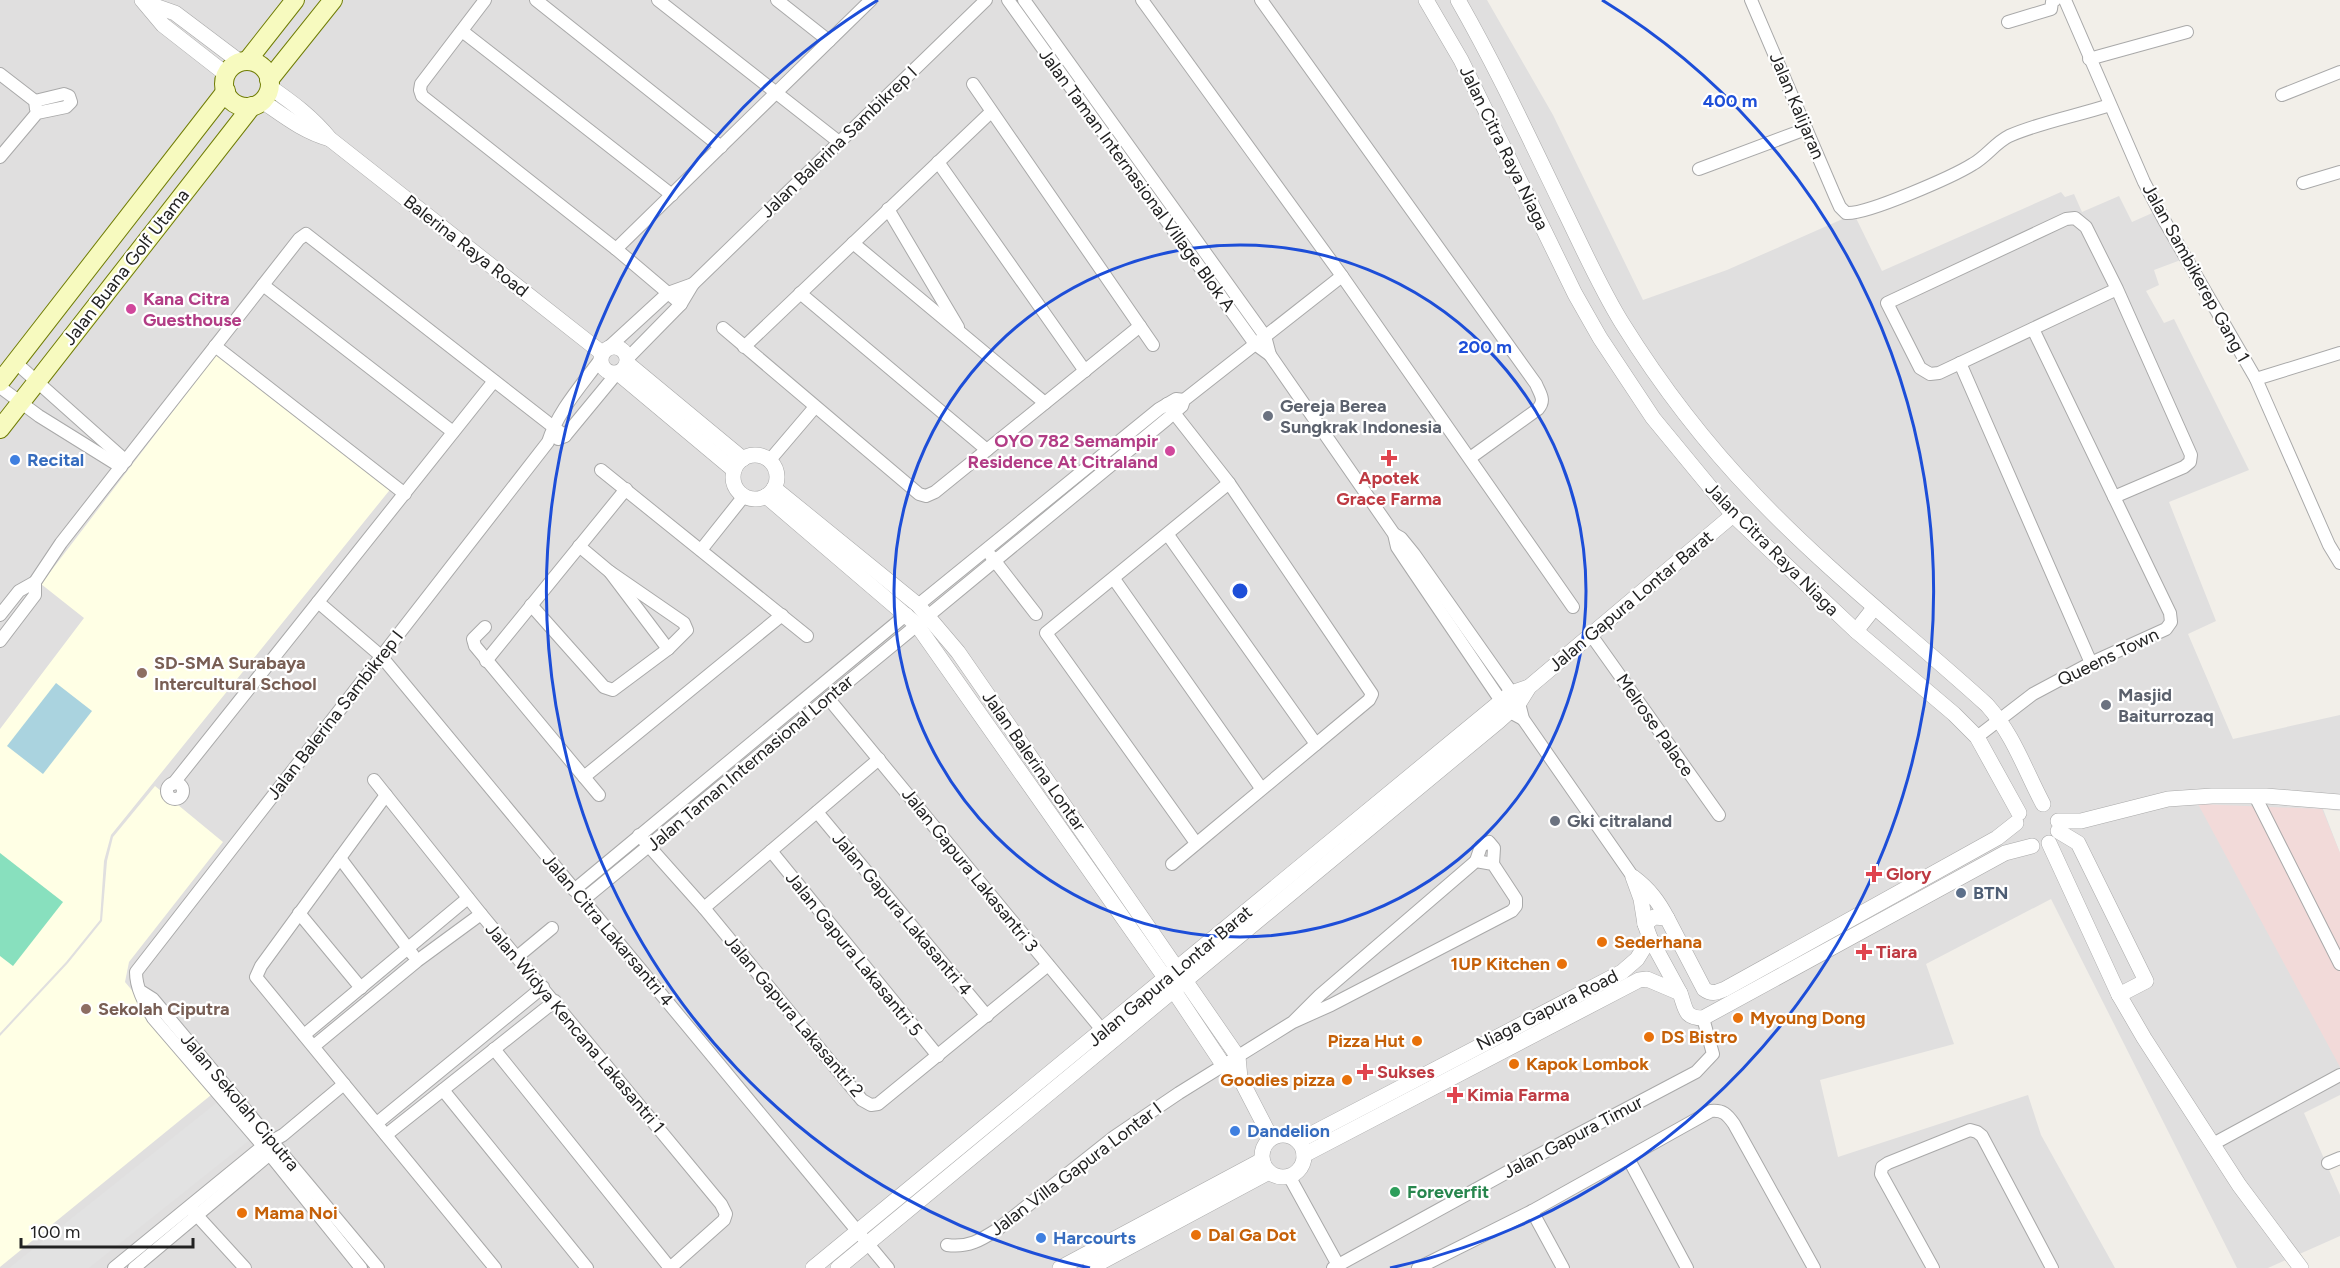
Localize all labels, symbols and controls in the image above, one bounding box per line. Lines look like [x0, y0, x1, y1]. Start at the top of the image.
street label: Jalan Taman Internasional Village Blok A [1034, 44, 1240, 316]
street label: Jalan Kalijaran [1765, 49, 1829, 163]
street label: Jalan Balerina Sambikrep I [756, 62, 922, 222]
street label: Jalan Citra Raya Niaga [1455, 62, 1553, 234]
text: 400 m [1703, 90, 1757, 112]
street label: Jalan Sambikerep Gang 1 [2138, 180, 2254, 366]
street label: Jalan Buana Golf Utama [58, 184, 194, 350]
street label: Balerina Raya Road [399, 190, 533, 302]
place label: Kana Citra Guesthouse [143, 288, 242, 331]
marker: Kana Citra Guesthouse [124, 302, 138, 316]
text: 200 m [1458, 336, 1512, 358]
place label: Gereja Berea Sungkrak Indonesia [1280, 395, 1442, 438]
marker: Gereja Berea Sungkrak Indonesia [1261, 409, 1275, 423]
place label: OYO 782 Semampir Residence At Citraland [968, 430, 1158, 473]
marker: OYO 782 Semampir Residence At Citraland [1163, 444, 1177, 458]
place label: Recital [27, 449, 84, 471]
marker: Apotek Grace Farma [1382, 451, 1396, 465]
marker: Recital [8, 453, 22, 467]
place label: Apotek Grace Farma [1336, 467, 1442, 510]
street label: Jalan Citra Raya Niaga [1701, 478, 1843, 620]
street label: Jalan Gapura Lontar Barat [1544, 526, 1718, 676]
centre of rings [1230, 581, 1250, 601]
street label: Queens Town [2054, 623, 2162, 691]
street label: Jalan Balerina Sambikrep I [262, 626, 408, 804]
place label: SD-SMA Surabaya Intercultural School [154, 652, 317, 695]
marker: SD-SMA Surabaya Intercultural School [135, 666, 149, 680]
street label: Melrose Palace [1611, 669, 1699, 781]
street label: Jalan Taman Internasional Lontar [642, 670, 858, 856]
place label: Masjid Baiturrozaq [2118, 684, 2214, 727]
street label: Jalan Balerina Lontar [977, 687, 1091, 835]
marker: Masjid Baiturrozaq [2099, 698, 2113, 712]
street label: Jalan Gapura Lakasantri 3 [897, 784, 1043, 956]
place label: Gki citraland [1567, 810, 1672, 832]
marker: Gki citraland [1548, 814, 1562, 828]
street label: Jalan Gapura Lakasantri 4 [827, 828, 977, 1000]
street label: Jalan Citra Lakarsantri 4 [538, 849, 678, 1011]
place label: Glory [1886, 863, 1932, 885]
street label: Jalan Gapura Lakasantri 5 [781, 867, 927, 1041]
marker: Glory [1867, 867, 1881, 881]
place label: BTN [1973, 882, 2008, 904]
marker: BTN [1954, 886, 1968, 900]
street label: Jalan Gapura Lontar Barat [1083, 901, 1257, 1051]
street label: Jalan Widya Kencana Lakasantri 1 [481, 919, 669, 1137]
street label: Jalan Gapura Lakasantri 2 [720, 930, 868, 1102]
place label: Sederhana [1614, 931, 1702, 953]
marker: Sederhana [1595, 935, 1609, 949]
place label: Tiara [1876, 941, 1917, 963]
marker: Tiara [1857, 945, 1871, 959]
place label: 1UP Kitchen [1451, 953, 1550, 975]
marker: 1UP Kitchen [1555, 957, 1569, 971]
street label: Niaga Gapura Road [1472, 965, 1622, 1055]
place label: Sekolah Ciputra [98, 998, 230, 1020]
marker: Sekolah Ciputra [79, 1002, 93, 1016]
place label: Myoung Dong [1750, 1007, 1866, 1029]
marker: Myoung Dong [1731, 1011, 1745, 1025]
place label: DS Bistro [1661, 1026, 1737, 1048]
street label: Jalan Sekolah Ciputra [176, 1028, 304, 1176]
place label: Pizza Hut [1327, 1030, 1405, 1052]
marker: DS Bistro [1642, 1030, 1656, 1044]
marker: Pizza Hut [1410, 1034, 1424, 1048]
place label: Kapok Lombok [1526, 1053, 1649, 1075]
marker: Kapok Lombok [1507, 1057, 1521, 1071]
place label: Sukses [1377, 1061, 1435, 1083]
marker: Sukses [1358, 1065, 1372, 1079]
place label: Goodies pizza [1220, 1069, 1335, 1091]
marker: Goodies pizza [1340, 1073, 1354, 1087]
place label: Kimia Farma [1467, 1084, 1570, 1106]
marker: Kimia Farma [1448, 1088, 1462, 1102]
street label: Jalan Gapura Timur [1499, 1091, 1647, 1183]
street label: Jalan Villa Gapura Lontar I [986, 1097, 1166, 1241]
place label: Dandelion [1247, 1120, 1330, 1142]
marker: Dandelion [1228, 1124, 1242, 1138]
place label: Foreverfit [1407, 1181, 1489, 1203]
marker: Foreverfit [1388, 1185, 1402, 1199]
place label: Mama Noi [254, 1202, 338, 1224]
marker: Mama Noi [235, 1206, 249, 1220]
scale bar [21, 1211, 194, 1249]
text: 100 m [30, 1221, 80, 1243]
place label: Dal Ga Dot [1208, 1224, 1296, 1246]
place label: Harcourts [1053, 1227, 1136, 1249]
marker: Dal Ga Dot [1189, 1228, 1203, 1242]
marker: Harcourts [1034, 1231, 1048, 1245]

